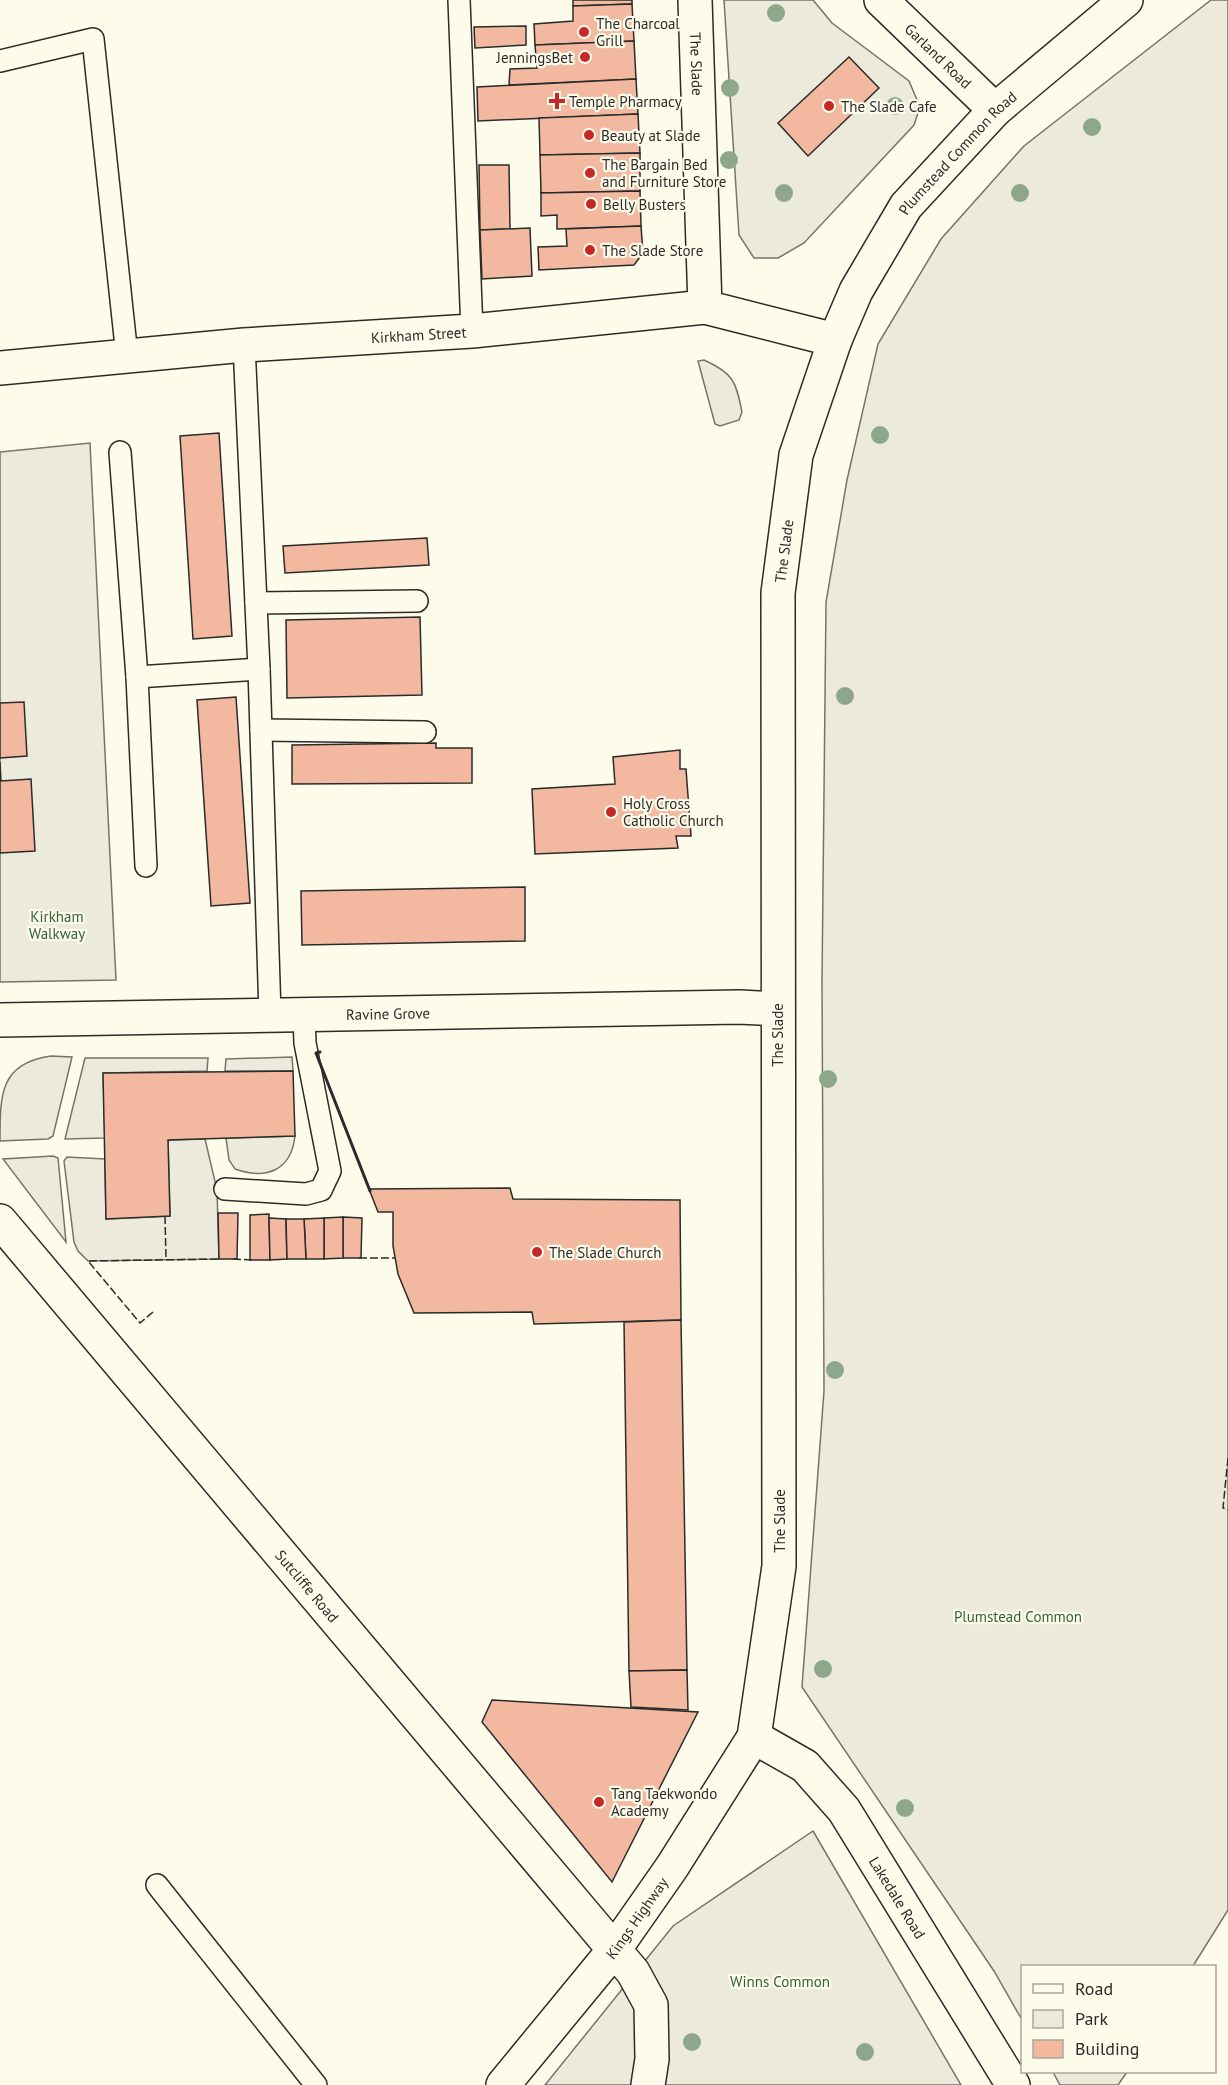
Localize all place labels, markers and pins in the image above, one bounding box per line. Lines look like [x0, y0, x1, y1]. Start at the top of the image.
place label: The Charcoal Grill [596, 14, 680, 50]
marker: The Charcoal Grill [577, 25, 591, 39]
place label: JenningsBet [496, 48, 573, 67]
marker: JenningsBet [578, 50, 592, 64]
place label: Temple Pharmacy [569, 92, 682, 111]
marker: Temple Pharmacy [550, 94, 564, 108]
place label: The Slade Cafe [841, 97, 937, 116]
marker: The Slade Cafe [822, 99, 836, 113]
place label: Beauty at Slade [601, 126, 700, 145]
marker: Beauty at Slade [582, 128, 596, 142]
place label: The Bargain Bed and Furniture Store [602, 155, 726, 191]
marker: The Bargain Bed and Furniture Store [583, 166, 597, 180]
place label: Belly Busters [603, 195, 686, 214]
marker: Belly Busters [584, 197, 598, 211]
place label: The Slade Store [602, 241, 703, 260]
marker: The Slade Store [583, 243, 597, 257]
place label: Holy Cross Catholic Church [623, 794, 724, 830]
marker: Holy Cross Catholic Church [604, 805, 618, 819]
place label: The Slade Church [549, 1243, 662, 1262]
marker: The Slade Church [530, 1245, 544, 1259]
place label: Tang Taekwondo Academy [611, 1784, 717, 1820]
marker: Tang Taekwondo Academy [592, 1795, 606, 1809]

